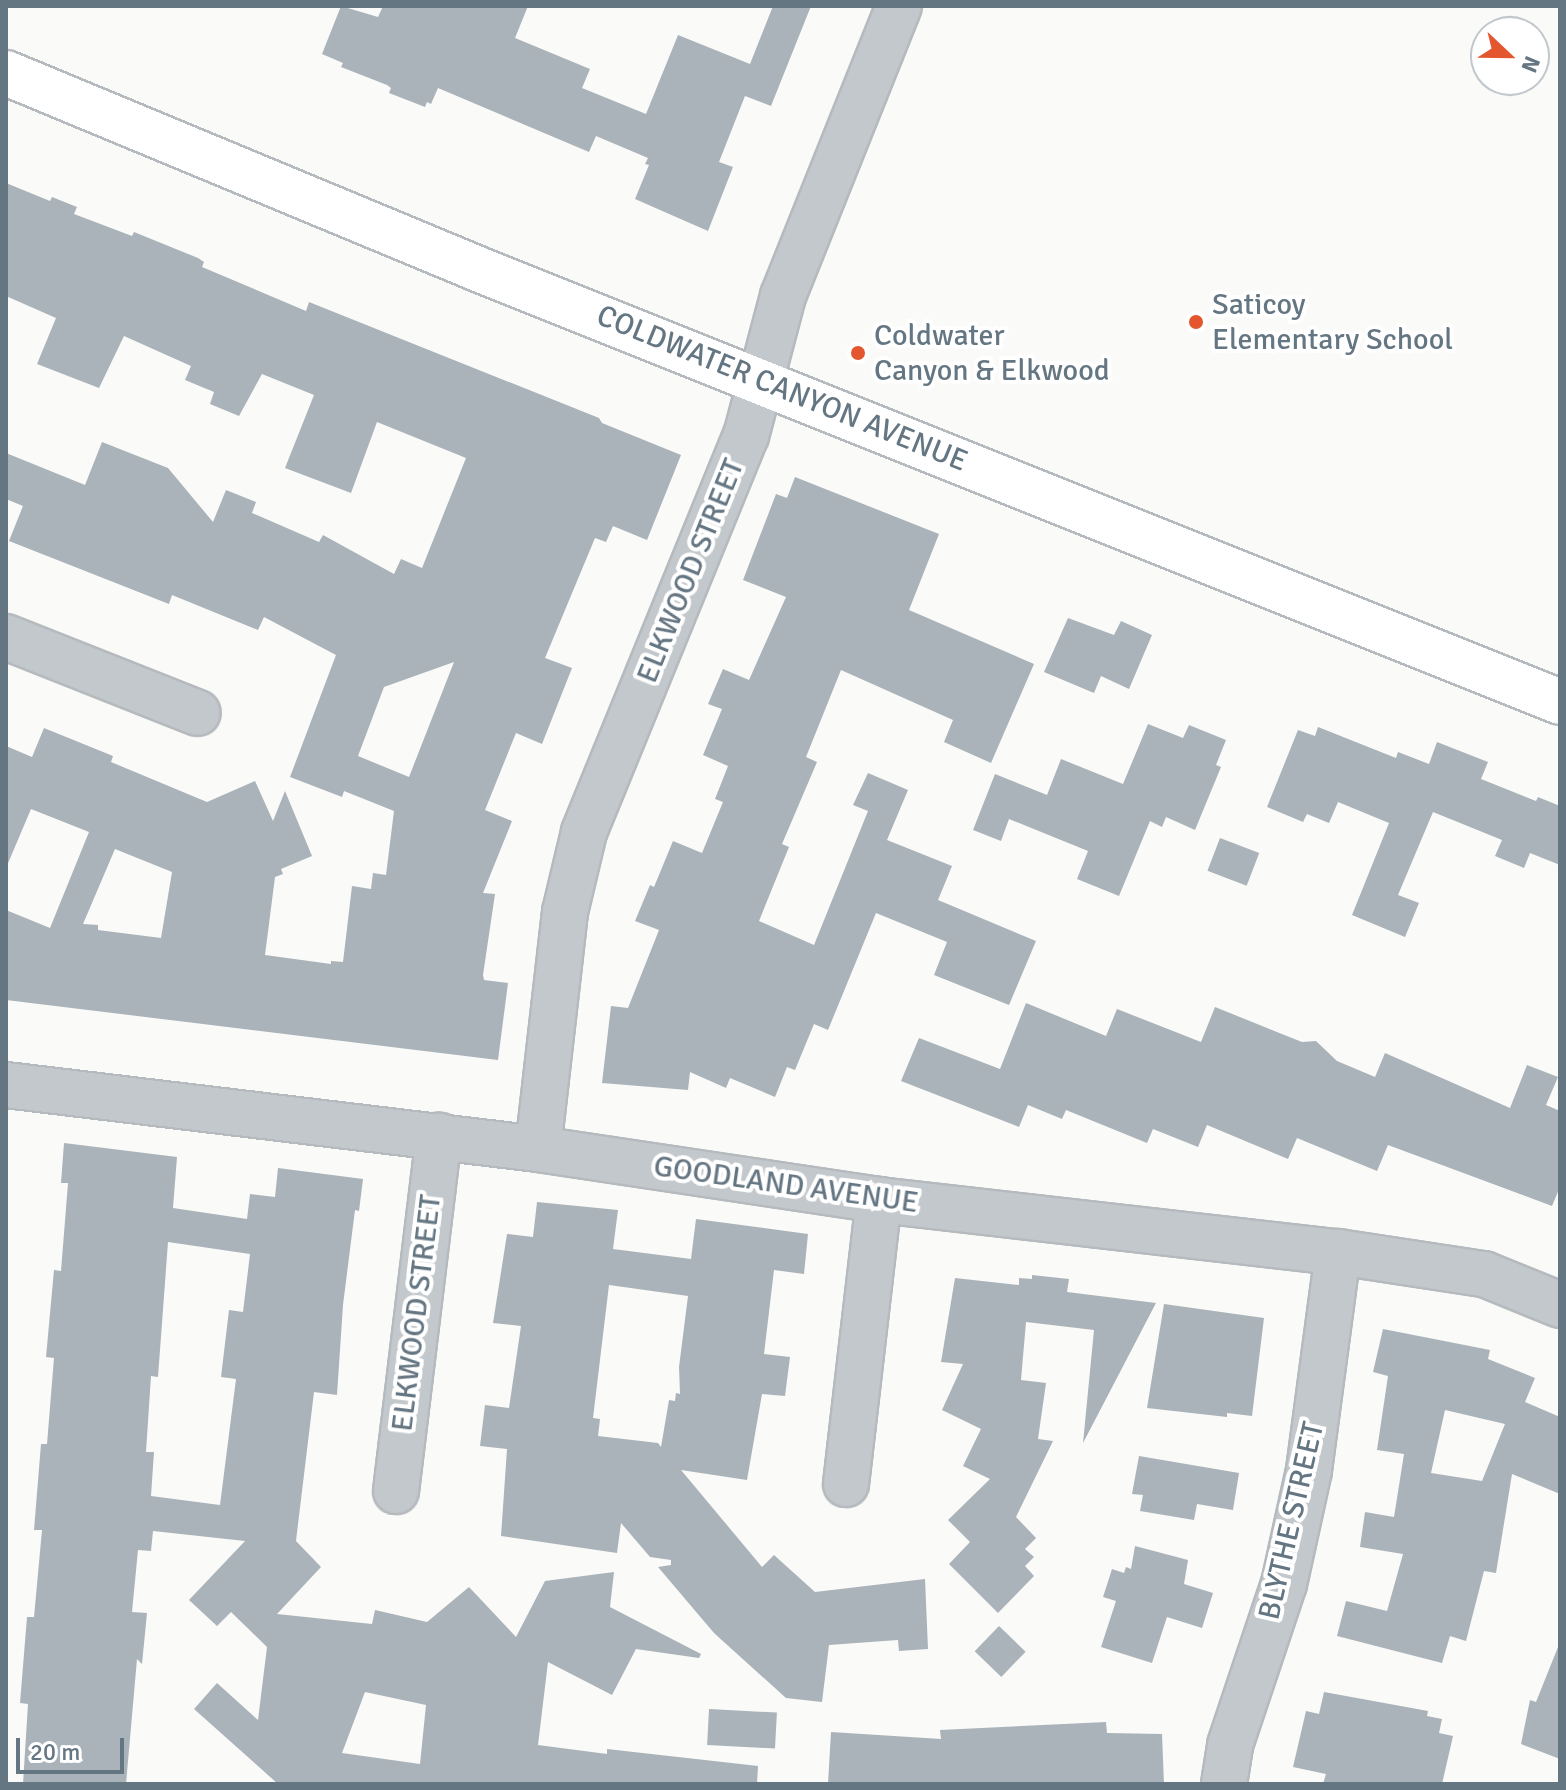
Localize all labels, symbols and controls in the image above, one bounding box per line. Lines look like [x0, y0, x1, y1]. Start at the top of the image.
north arrow [1470, 16, 1550, 96]
text: N [1515, 52, 1546, 77]
place label: Saticoy Elementary School [1212, 287, 1453, 358]
street label: COLDWATER CANYON AVENUE [591, 298, 973, 480]
marker: Saticoy Elementary School [1187, 313, 1205, 331]
place label: Coldwater Canyon & Elkwood [874, 318, 1110, 388]
marker: Coldwater Canyon & Elkwood [849, 344, 867, 362]
street label: ELKWOOD STREET [630, 454, 752, 688]
street label: GOODLAND AVENUE [651, 1149, 921, 1221]
street label: ELKWOOD STREET [385, 1193, 449, 1433]
street label: BLYTHE STREET [1252, 1419, 1332, 1623]
scale bar [20, 1722, 128, 1772]
text: 20 m [30, 1737, 80, 1767]

